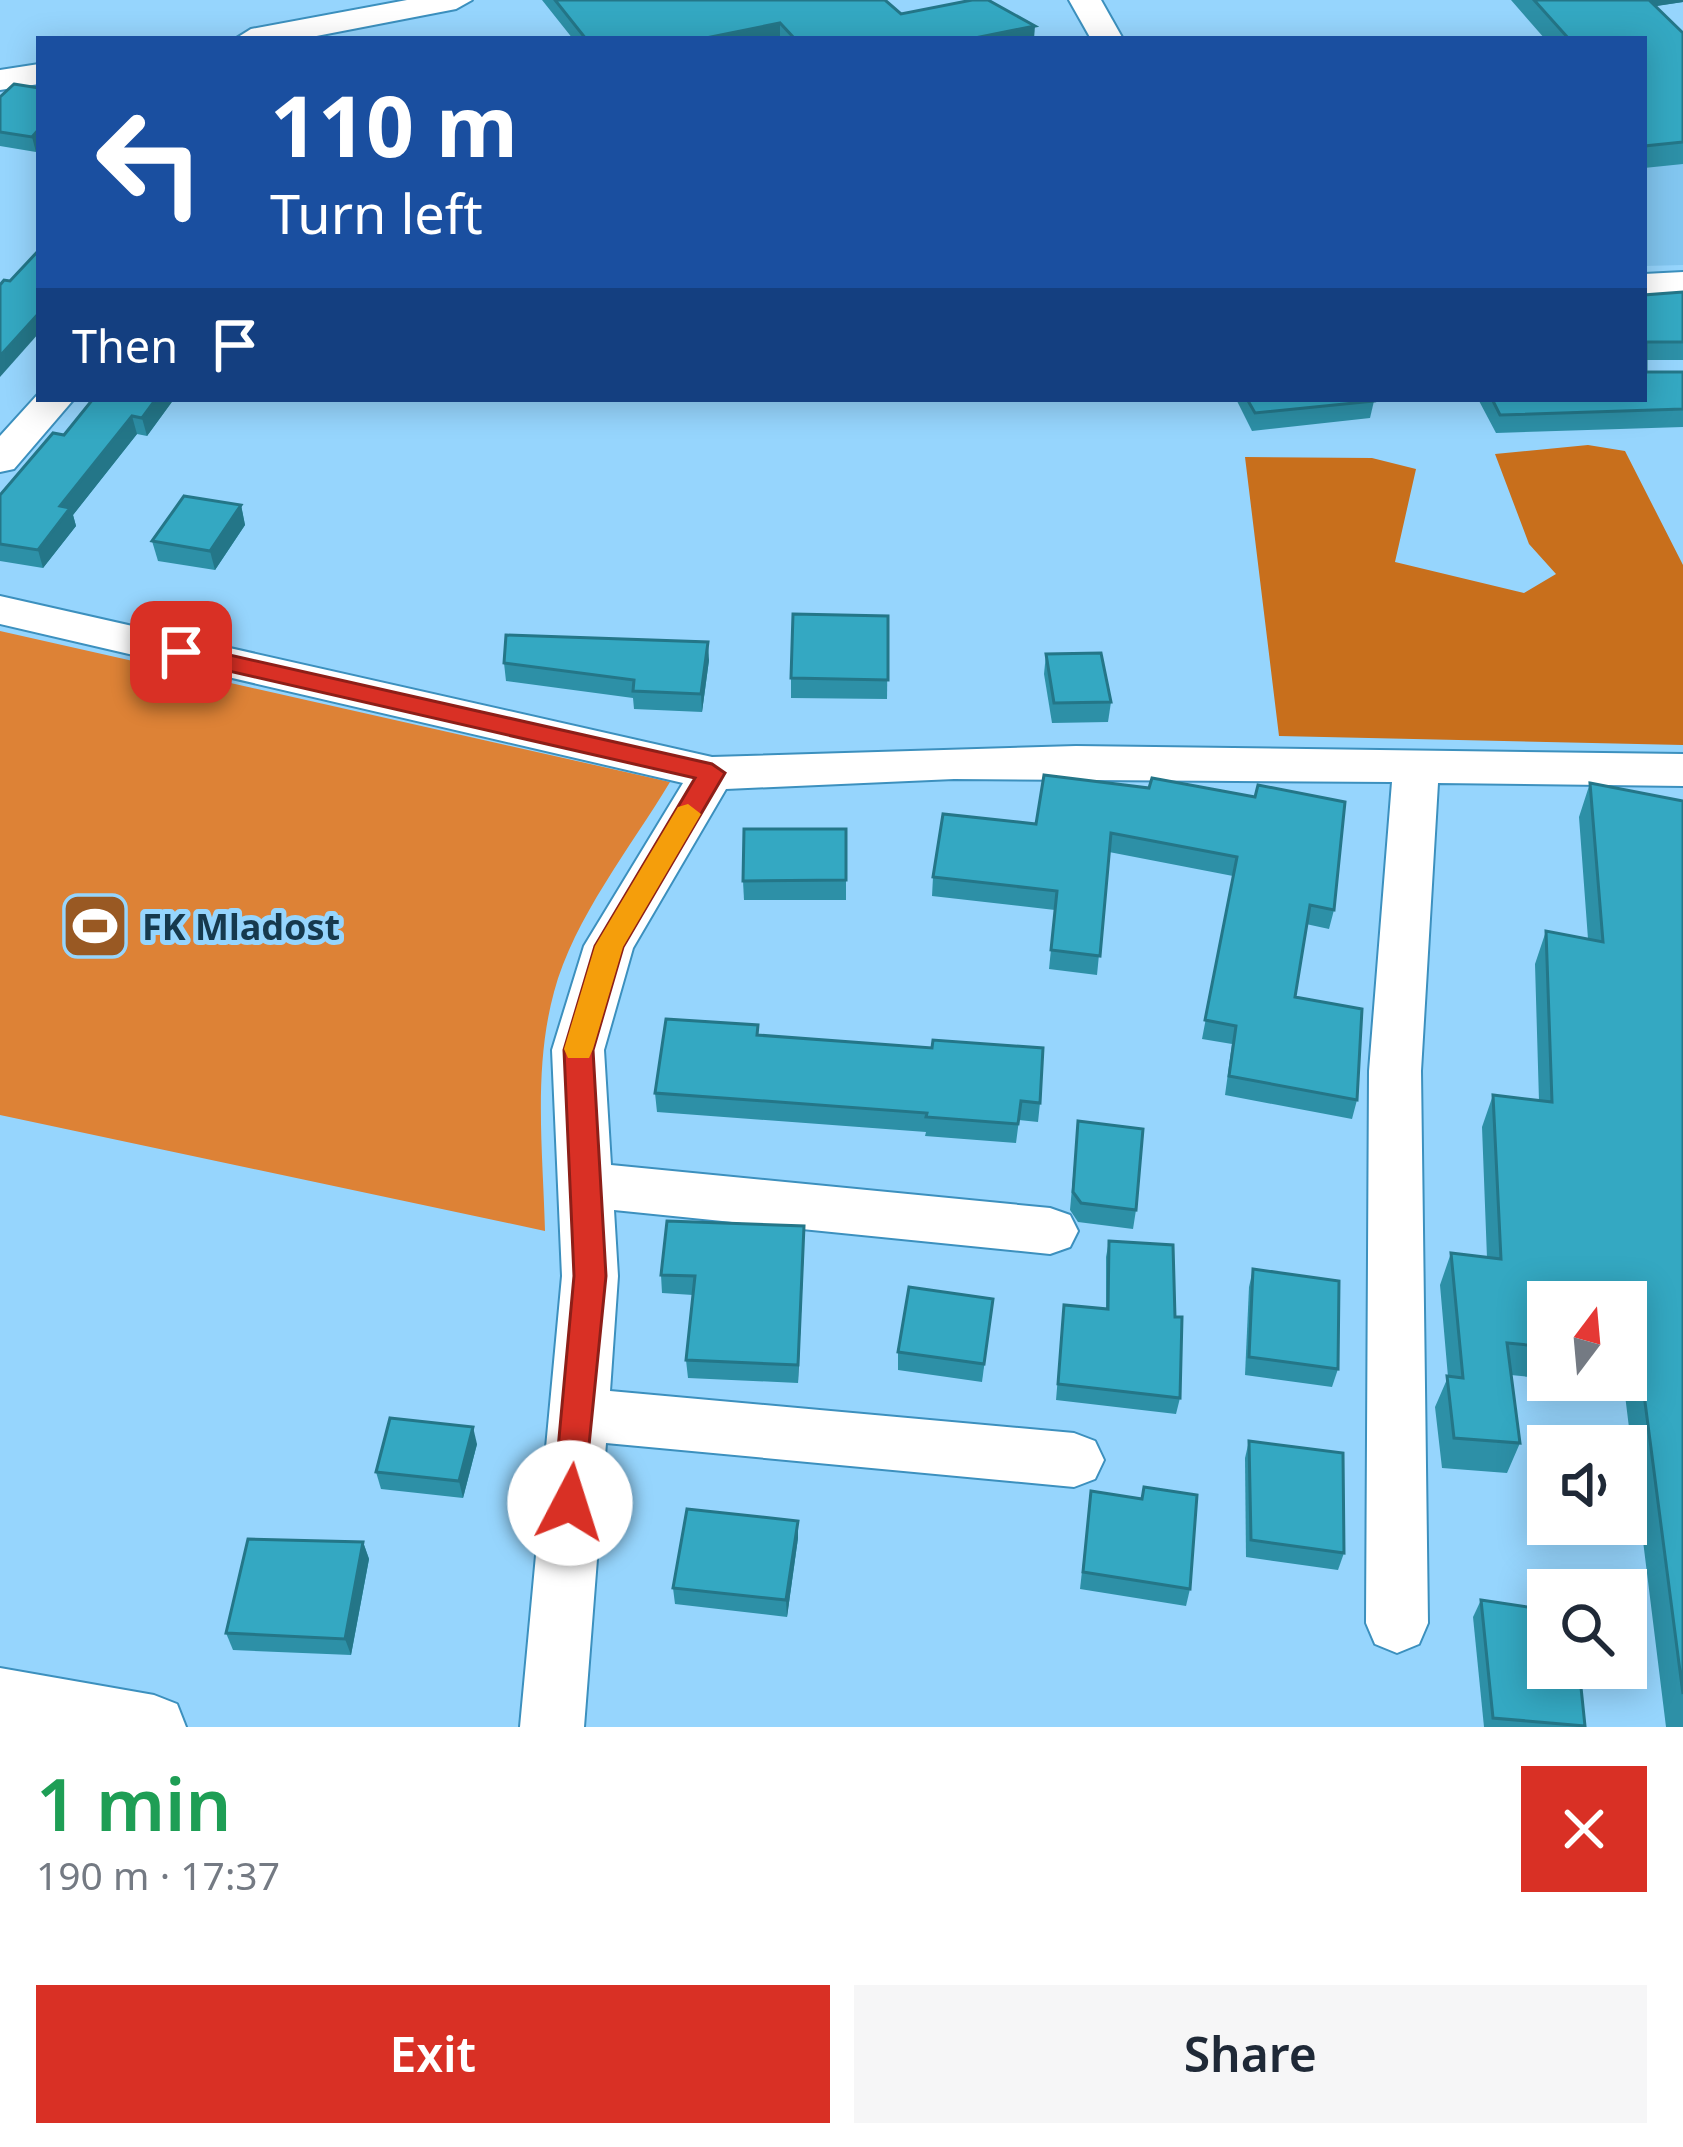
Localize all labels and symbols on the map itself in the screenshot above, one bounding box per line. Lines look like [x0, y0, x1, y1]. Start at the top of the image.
pin [130, 601, 232, 703]
sports icon: FK Mladost [60, 891, 130, 961]
place label: FK Mladost [142, 902, 340, 951]
north arrow [1527, 1281, 1647, 1401]
position arrow [507, 1440, 633, 1566]

